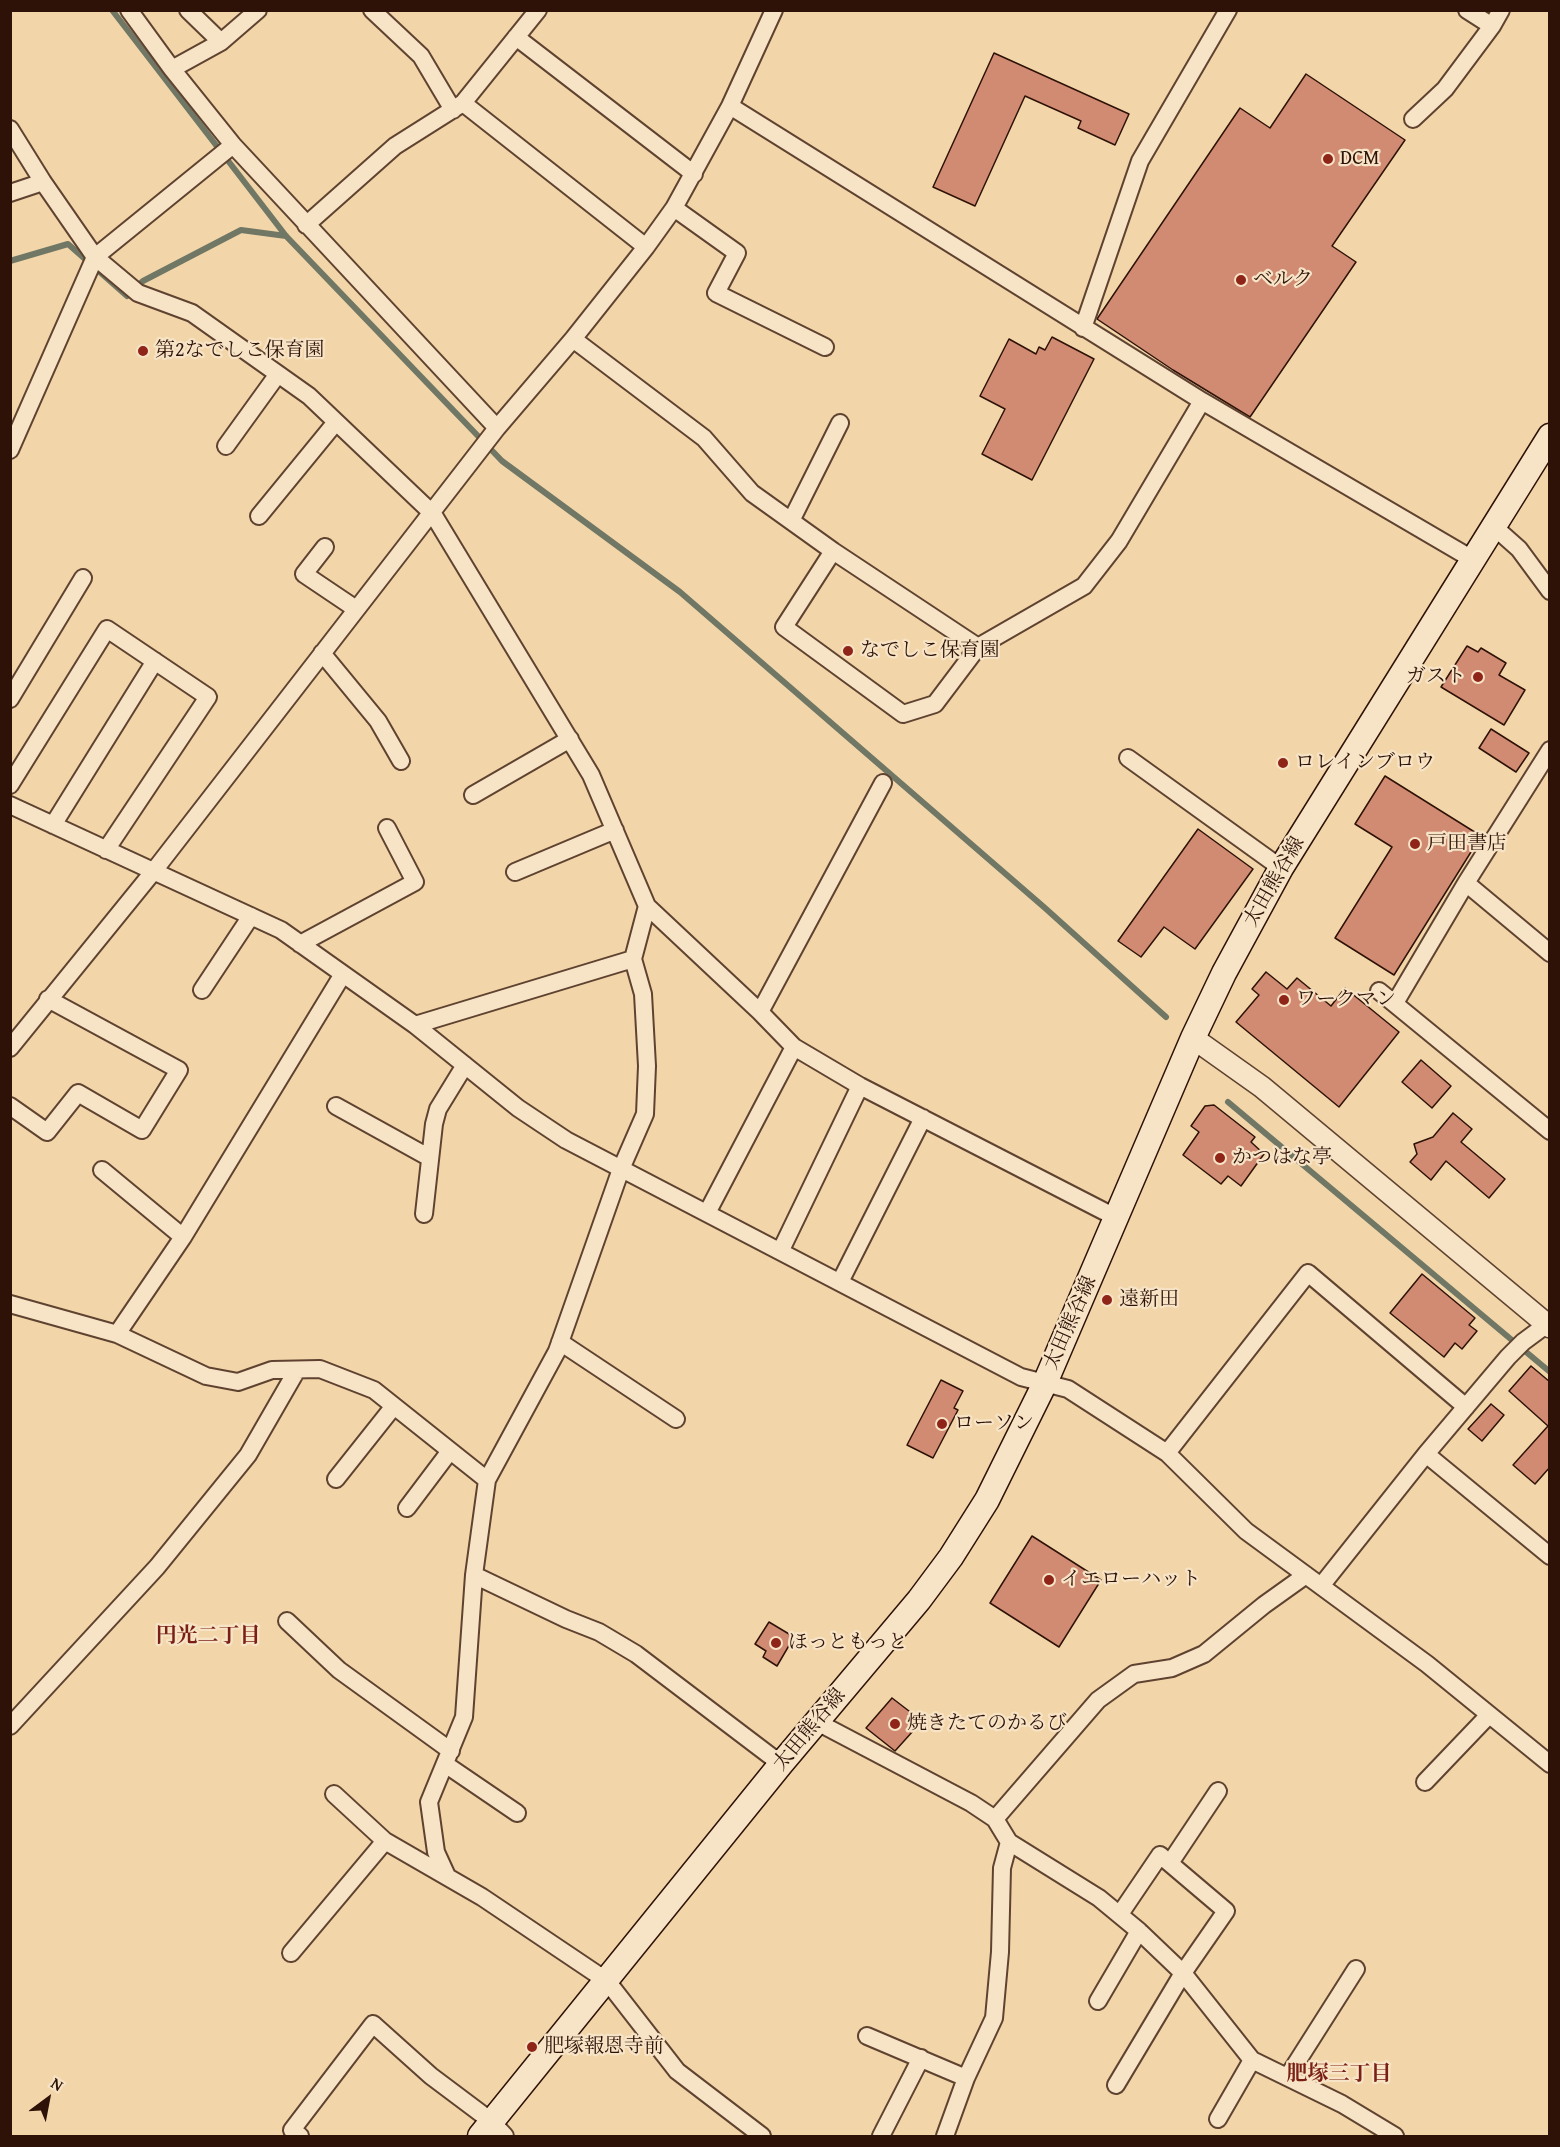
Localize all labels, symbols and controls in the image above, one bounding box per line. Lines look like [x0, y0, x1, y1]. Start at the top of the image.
place label: DCM [1340, 147, 1379, 171]
marker: DCM [1321, 152, 1335, 166]
place label: ベルク [1253, 268, 1313, 292]
marker: ベルク [1234, 273, 1248, 287]
place label: 第2なでしこ保育園 [155, 339, 325, 363]
marker: 第2なでしこ保育園 [136, 344, 150, 358]
place label: なでしこ保育園 [860, 639, 1000, 663]
marker: なでしこ保育園 [841, 644, 855, 658]
place label: ガスト [1406, 665, 1466, 689]
marker: ガスト [1471, 670, 1485, 684]
place label: ロレインブロウ [1295, 751, 1435, 775]
marker: ロレインブロウ [1276, 756, 1290, 770]
place label: 戸田書店 [1427, 832, 1507, 856]
street label: 太田熊谷線 [1240, 833, 1310, 931]
marker: 戸田書店 [1408, 837, 1422, 851]
place label: ワークマン [1296, 988, 1396, 1012]
marker: ワークマン [1277, 993, 1291, 1007]
place label: かつはな亭 [1232, 1146, 1332, 1170]
marker: かつはな亭 [1213, 1151, 1227, 1165]
street label: 太田熊谷線 [1040, 1272, 1102, 1374]
place label: 遠新田 [1119, 1288, 1179, 1312]
marker: 遠新田 [1100, 1293, 1114, 1307]
place label: ローソン [954, 1412, 1034, 1436]
marker: ローソン [935, 1417, 949, 1431]
place label: イエローハット [1061, 1568, 1201, 1592]
marker: イエローハット [1042, 1573, 1056, 1587]
district label: 円光二丁目 [156, 1624, 260, 1650]
place label: ほっともっと [788, 1631, 908, 1655]
marker: ほっともっと [769, 1636, 783, 1650]
street label: 太田熊谷線 [769, 1684, 851, 1776]
place label: 焼きたてのかるび [907, 1712, 1067, 1736]
marker: 焼きたてのかるび [888, 1717, 902, 1731]
place label: 肥塚報恩寺前 [544, 2035, 664, 2059]
marker: 肥塚報恩寺前 [525, 2040, 539, 2054]
district label: 肥塚三丁目 [1287, 2062, 1391, 2088]
north arrow [18, 2069, 78, 2129]
text: N [47, 2071, 68, 2097]

